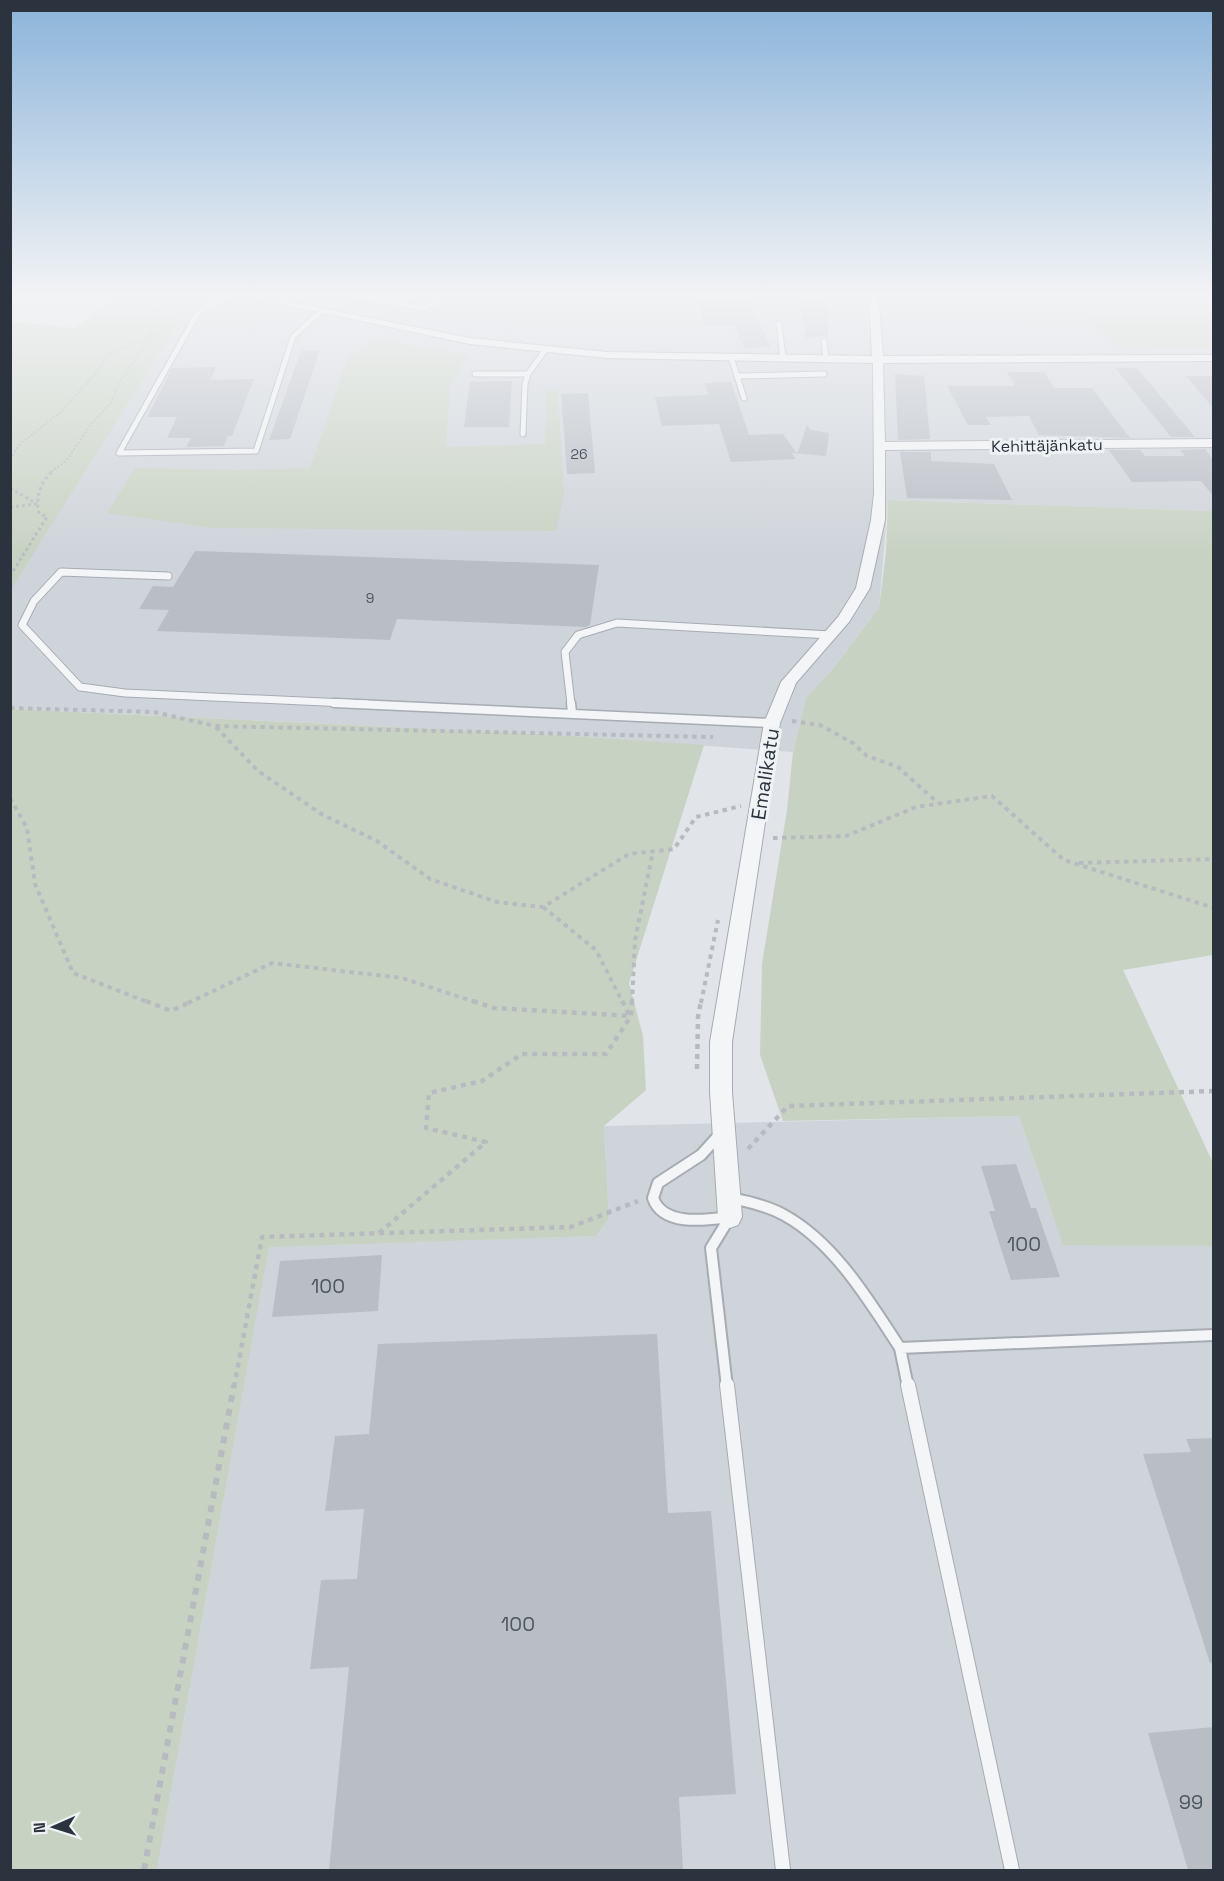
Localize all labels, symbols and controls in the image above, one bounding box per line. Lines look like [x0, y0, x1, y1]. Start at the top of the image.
street label: Kehittäjänkatu [991, 434, 1103, 457]
house number: 26 [570, 445, 588, 463]
house number: 9 [366, 589, 374, 607]
street label: Emalikatu [745, 726, 785, 822]
house number: 100 [1007, 1231, 1041, 1257]
house number: 100 [311, 1273, 345, 1299]
house number: 100 [501, 1611, 535, 1637]
house number: 99 [1179, 1789, 1203, 1815]
north arrow [24, 1797, 84, 1857]
text: N [29, 1822, 50, 1834]

